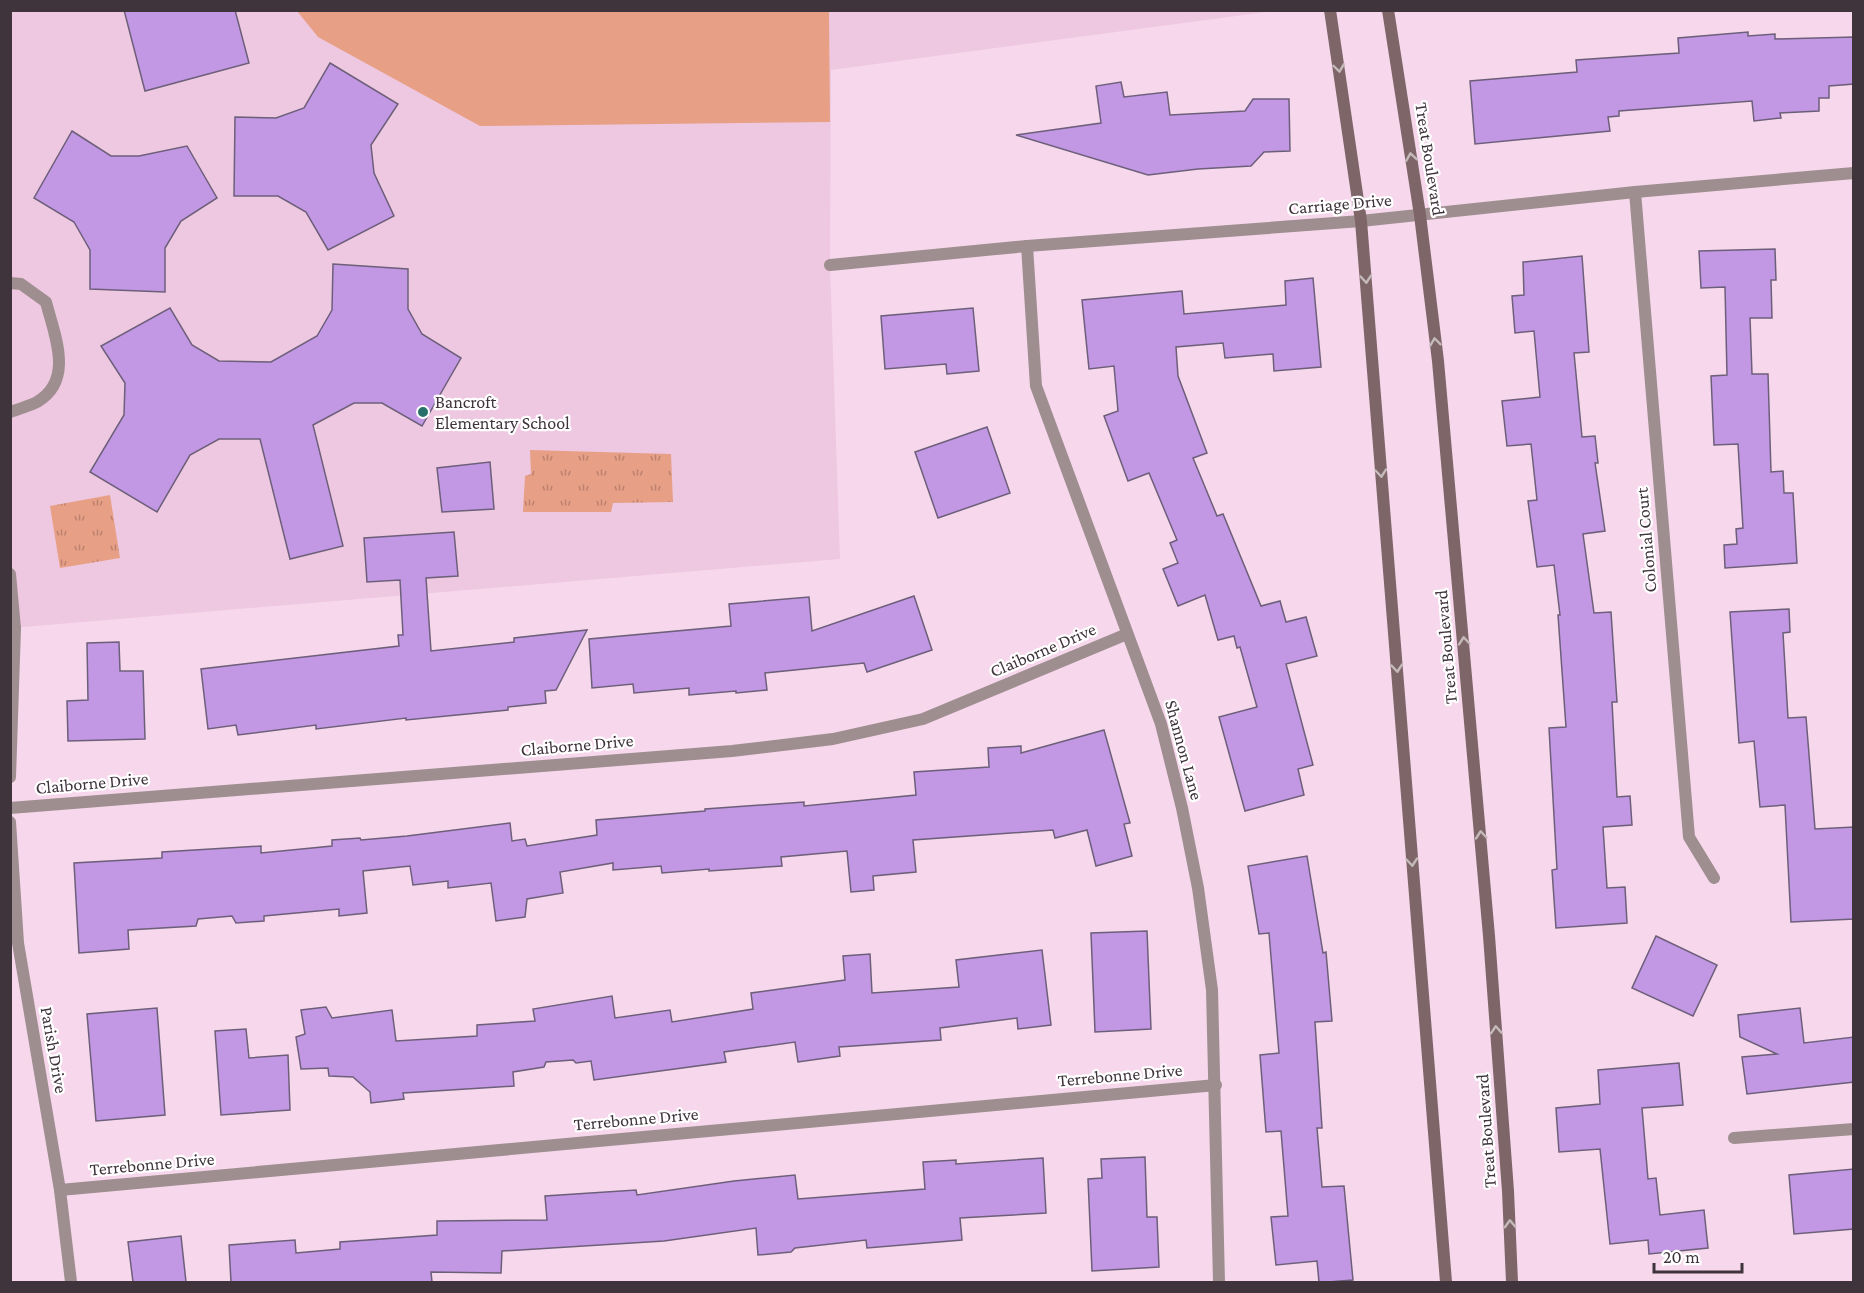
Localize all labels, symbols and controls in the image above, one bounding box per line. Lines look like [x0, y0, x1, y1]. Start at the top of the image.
one-way arrow [1332, 64, 1344, 73]
street label: Treat Boulevard [1411, 101, 1449, 218]
one-way arrow [1405, 153, 1418, 163]
street label: Carriage Drive [1287, 190, 1393, 218]
one-way arrow [1359, 275, 1372, 284]
one-way arrow [1430, 337, 1442, 346]
place label: Bancroft Elementary School [435, 392, 570, 433]
marker: Bancroft Elementary School [416, 405, 430, 419]
one-way arrow [1374, 469, 1387, 478]
street label: Colonial Court [1631, 486, 1661, 593]
street label: Treat Boulevard [1431, 589, 1461, 705]
street label: Claiborne Drive [987, 619, 1099, 681]
one-way arrow [1458, 636, 1471, 645]
one-way arrow [1390, 663, 1403, 672]
street label: Shannon Lane [1161, 698, 1207, 802]
street label: Claiborne Drive [520, 730, 634, 760]
street label: Claiborne Drive [35, 768, 149, 798]
one-way arrow [1475, 831, 1488, 840]
one-way arrow [1406, 858, 1419, 867]
street label: Parish Drive [37, 1005, 71, 1095]
one-way arrow [1490, 1025, 1503, 1034]
street label: Terrebonne Drive [1057, 1060, 1183, 1090]
street label: Treat Boulevard [1472, 1073, 1500, 1189]
street label: Terrebonne Drive [573, 1104, 699, 1134]
street label: Terrebonne Drive [89, 1149, 215, 1179]
one-way arrow [1503, 1220, 1516, 1229]
scale bar [1654, 1236, 1742, 1274]
text: 20 m [1663, 1247, 1700, 1267]

